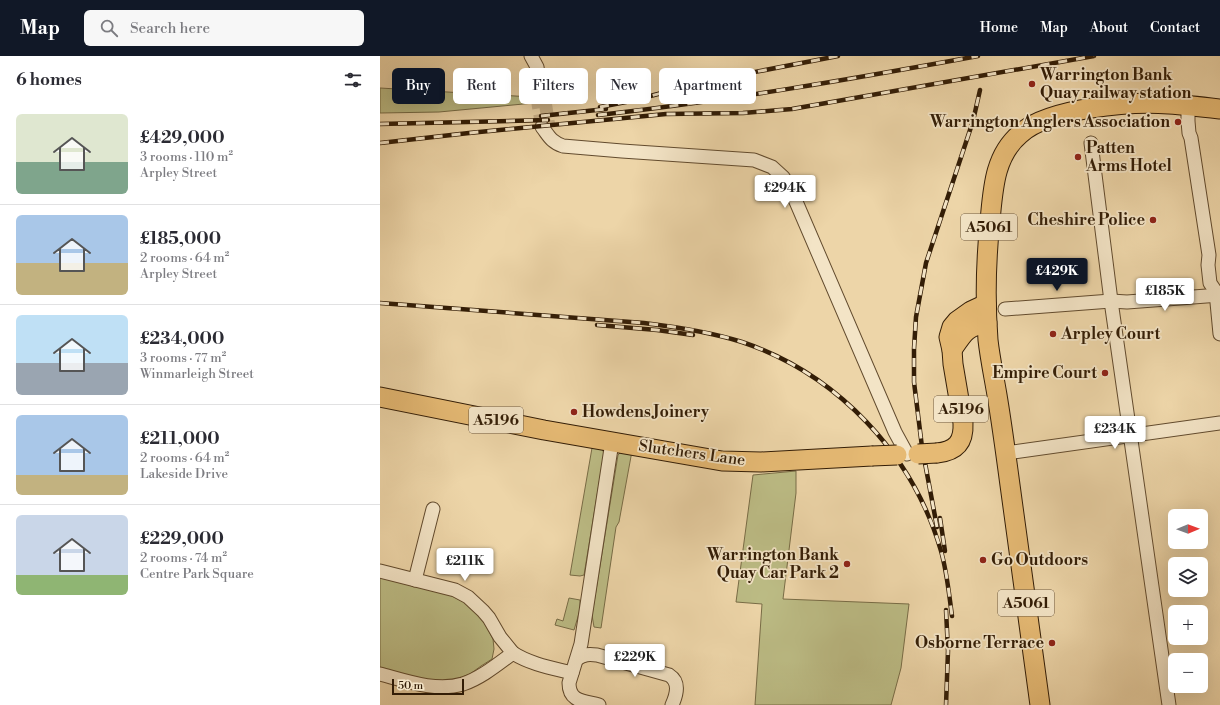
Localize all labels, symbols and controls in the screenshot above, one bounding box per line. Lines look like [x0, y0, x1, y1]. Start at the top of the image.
search box [84, 10, 364, 46]
text: Map [20, 16, 60, 40]
icon: search [98, 17, 120, 39]
text: Search here [130, 19, 210, 38]
text: Home [980, 19, 1018, 37]
text: Map [1040, 19, 1068, 37]
text: About [1090, 19, 1128, 37]
text: Contact [1150, 19, 1200, 37]
place label: Warrington Bank Quay railway station [1039, 65, 1192, 103]
chip: Buy [392, 68, 445, 104]
chip: Rent [453, 68, 511, 104]
chip: Filters [519, 68, 588, 104]
chip: New [596, 68, 651, 104]
chip: Apartment [659, 68, 756, 104]
text: 6 homes [16, 69, 82, 91]
icon: filters [342, 69, 364, 91]
marker: Warrington Bank Quay railway station [1027, 79, 1037, 89]
place label: Warrington Anglers Association [929, 112, 1170, 132]
marker: Warrington Anglers Association [1173, 117, 1183, 127]
text: £429,000 [140, 127, 225, 149]
icon: home [48, 130, 96, 178]
place label: Patten Arms Hotel [1085, 138, 1173, 176]
text: 3 rooms · 110 m² [140, 149, 233, 165]
marker: Patten Arms Hotel [1073, 152, 1083, 162]
text: Arpley Street [140, 165, 217, 181]
pin: £294K [757, 175, 813, 209]
text: £294K [764, 180, 806, 196]
place label: Cheshire Police [1027, 210, 1145, 230]
road number: A5061 [961, 214, 1017, 240]
marker: Cheshire Police [1148, 215, 1158, 225]
text: £185,000 [140, 228, 221, 250]
icon: home [48, 231, 96, 279]
text: 2 rooms · 64 m² [140, 250, 229, 266]
pin: £429K [1029, 258, 1085, 292]
text: £429K [1036, 263, 1078, 279]
text: Arpley Street [140, 266, 217, 282]
pin: £185K [1137, 278, 1193, 312]
text: £185K [1145, 283, 1185, 299]
place label: Arpley Court [1060, 324, 1160, 344]
text: £234,000 [140, 328, 224, 350]
marker: Arpley Court [1048, 329, 1058, 339]
icon: home [48, 331, 96, 379]
text: 3 rooms · 77 m² [140, 350, 226, 366]
place label: Empire Court [992, 363, 1097, 383]
text: Winmarleigh Street [140, 366, 254, 382]
marker: Empire Court [1100, 368, 1110, 378]
road number: A5196 [934, 396, 988, 422]
place label: Howdens Joinery [582, 402, 710, 422]
road number: A5196 [469, 407, 523, 433]
marker: Howdens Joinery [569, 407, 579, 417]
pin: £234K [1087, 416, 1143, 450]
text: £234K [1094, 421, 1136, 437]
text: £211,000 [140, 428, 220, 450]
icon: home [48, 431, 96, 479]
street label: Slutchers Lane [637, 436, 747, 470]
text: 2 rooms · 64 m² [140, 450, 229, 466]
text: Lakeside Drive [140, 466, 228, 482]
north arrow [1168, 509, 1208, 549]
map controls [1168, 509, 1208, 693]
text: £229,000 [140, 528, 224, 550]
icon: home [48, 531, 96, 579]
place label: Warrington Bank Quay Car Park 2 [706, 545, 840, 583]
pin: £211K [437, 548, 493, 582]
text: 2 rooms · 74 m² [140, 550, 227, 566]
place label: Go Outdoors [991, 550, 1088, 570]
text: £211K [446, 553, 485, 569]
marker: Go Outdoors [978, 555, 988, 565]
button: layers [1168, 557, 1208, 597]
marker: Warrington Bank Quay Car Park 2 [842, 559, 852, 569]
text: Centre Park Square [140, 566, 254, 582]
road number: A5061 [998, 590, 1054, 616]
button: + [1168, 605, 1208, 645]
place label: Osborne Terrace [915, 633, 1044, 653]
marker: Osborne Terrace [1047, 638, 1057, 648]
pin: £229K [607, 644, 663, 678]
text: £229K [614, 649, 656, 665]
button: − [1168, 653, 1208, 693]
scale bar [392, 677, 464, 696]
text: 50 m [398, 679, 423, 693]

